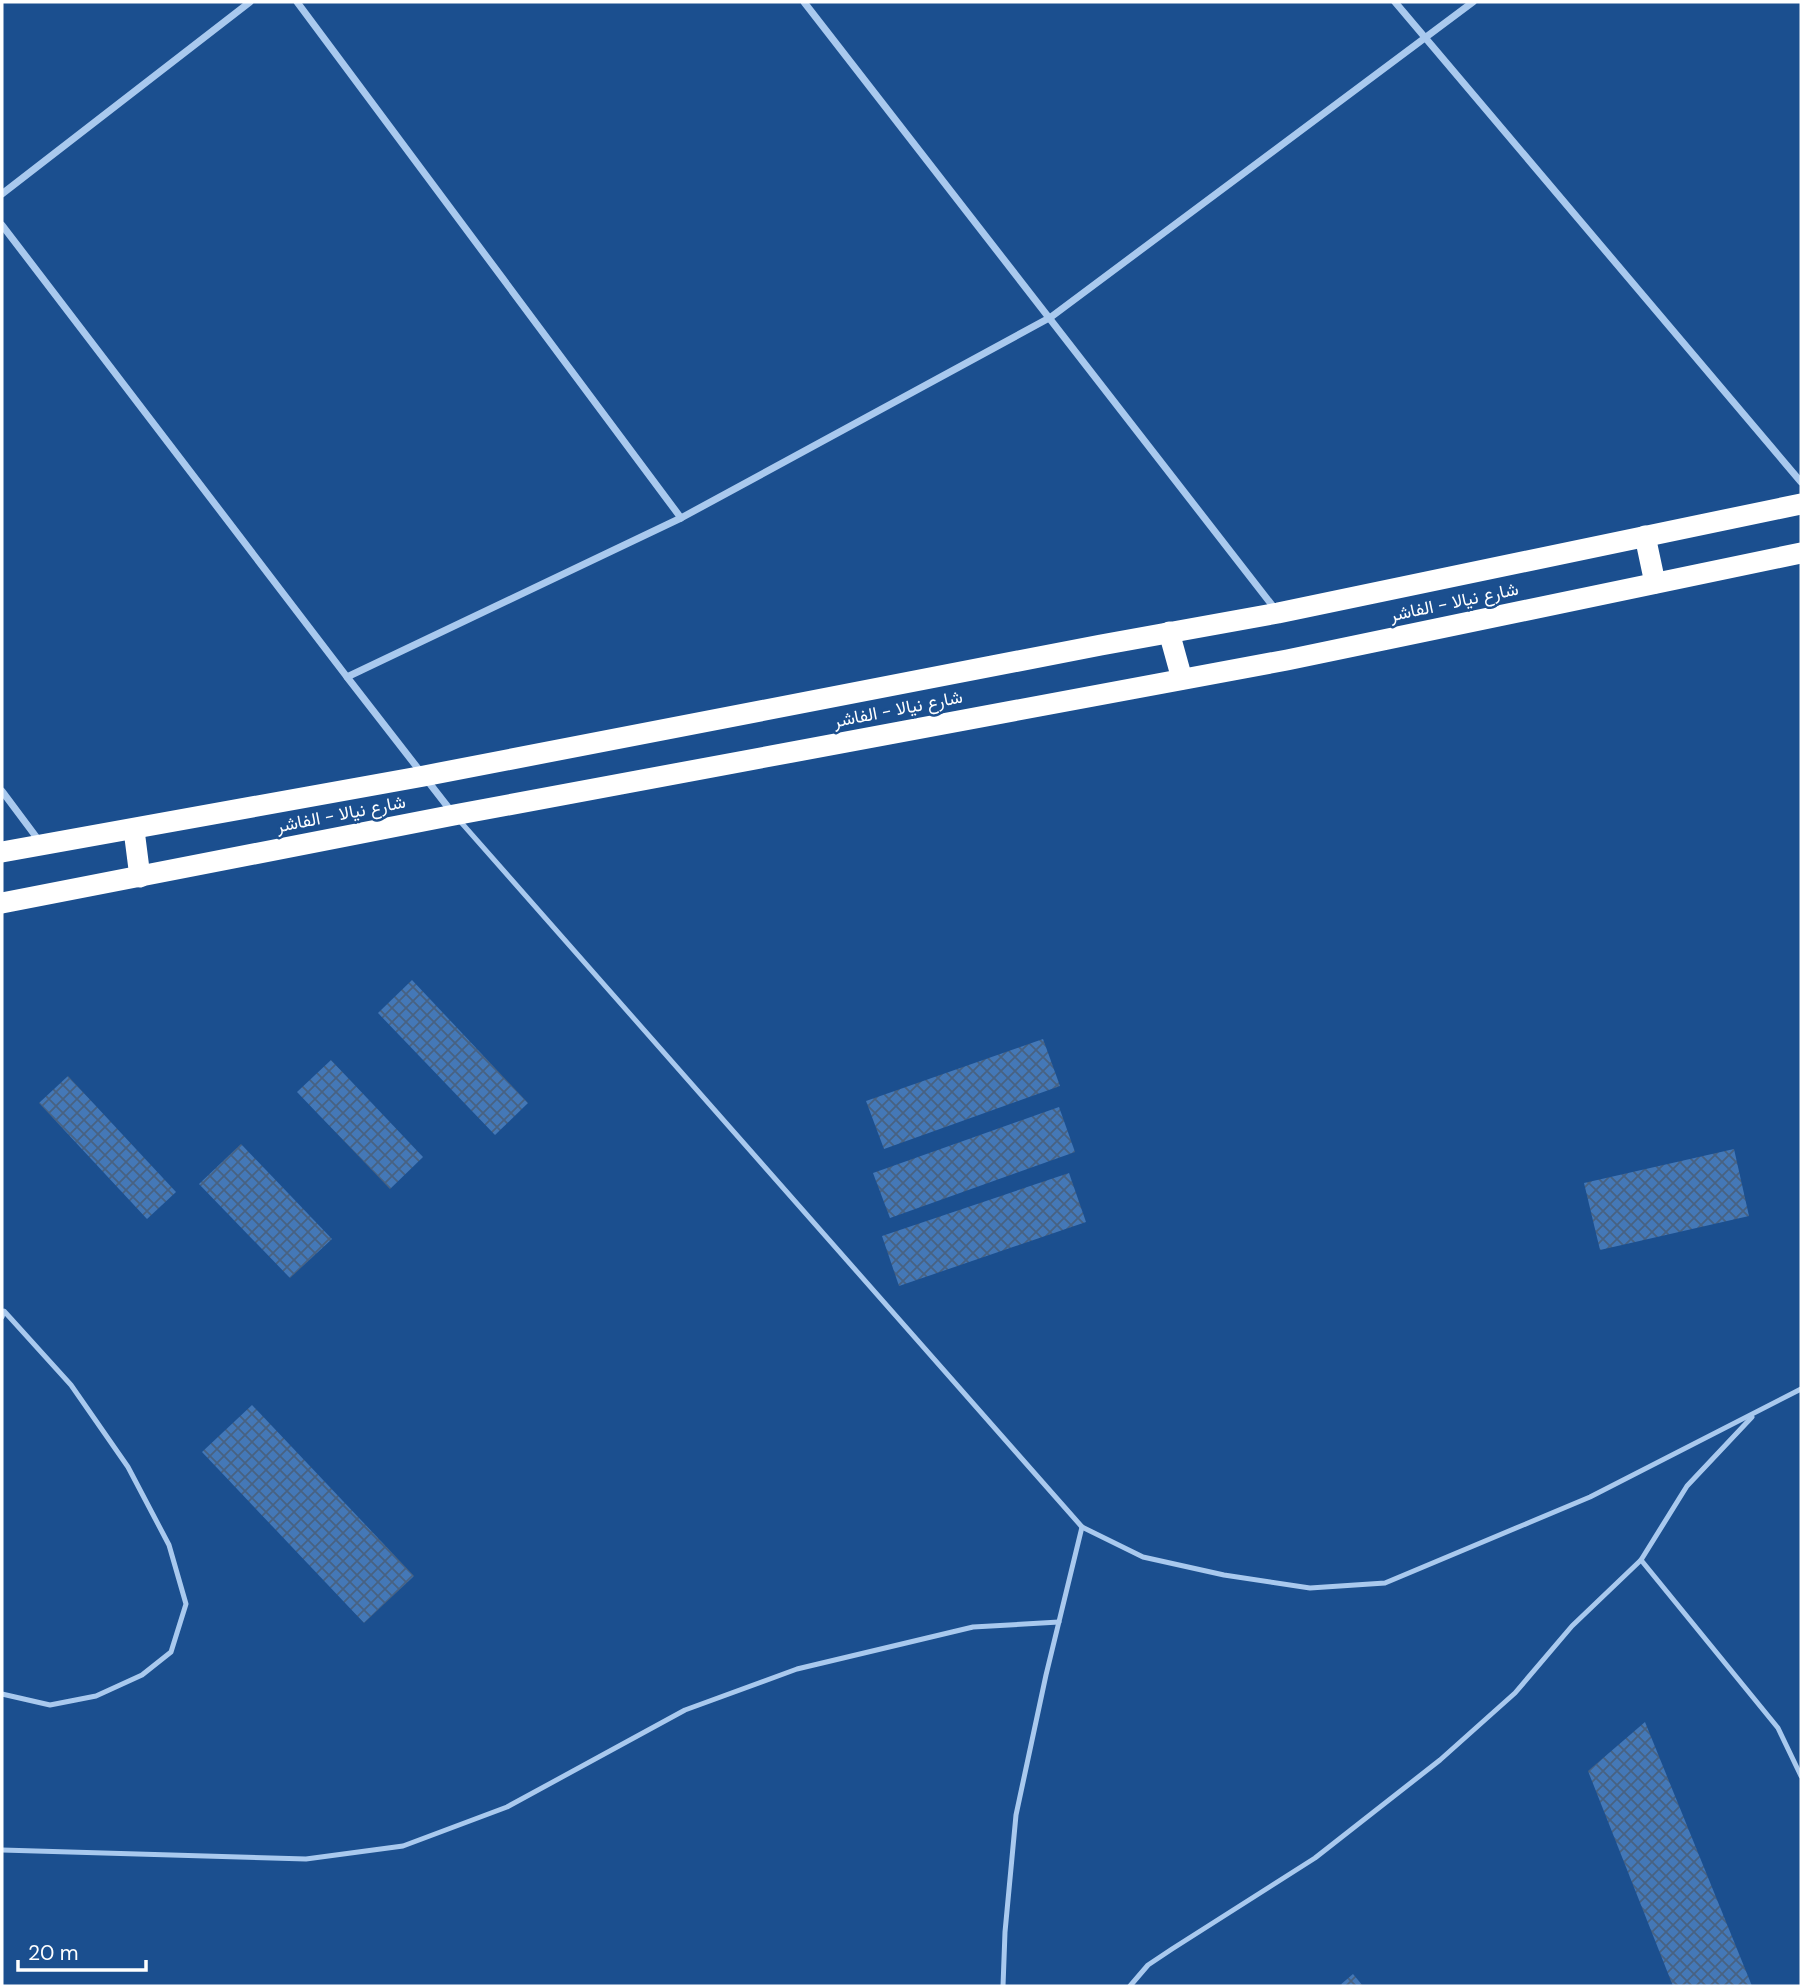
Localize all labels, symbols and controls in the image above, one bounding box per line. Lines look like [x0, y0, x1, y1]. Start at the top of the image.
street label: شارع نيالا - الفاشر [1386, 577, 1521, 628]
street label: شارع نيالا - الفاشر [830, 685, 965, 733]
street label: شارع نيالا - الفاشر [273, 790, 408, 838]
scale bar [18, 1928, 145, 1972]
text: 20 m [28, 1939, 79, 1967]

